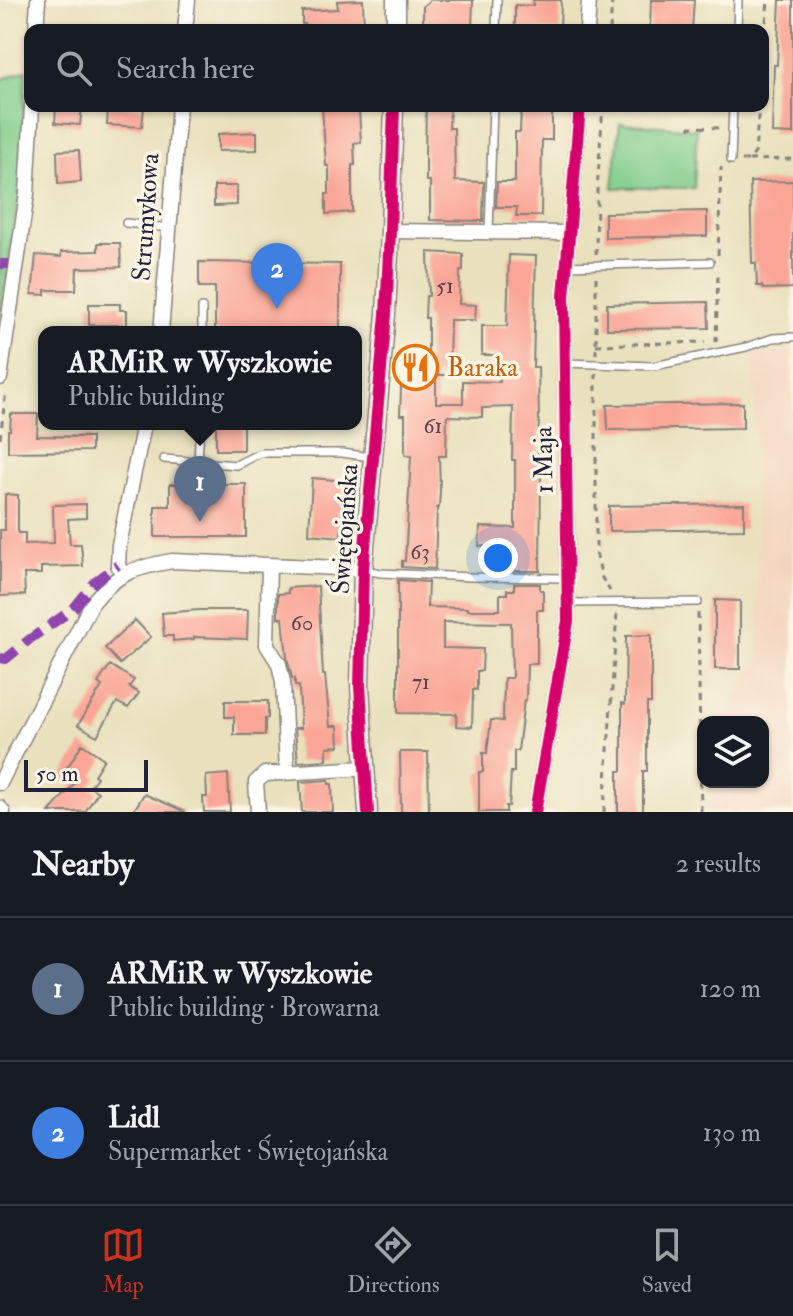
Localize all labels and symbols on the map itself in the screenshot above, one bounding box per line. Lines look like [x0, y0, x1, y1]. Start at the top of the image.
street label: Strumykowa [126, 152, 166, 282]
pin: 2 [251, 243, 303, 309]
house number: 51 [436, 272, 454, 300]
restaurant icon: Baraka [392, 344, 440, 392]
place label: Baraka [447, 352, 518, 384]
house number: 61 [424, 412, 442, 440]
street label: 1 Maja [527, 426, 561, 494]
pin: 1 [174, 456, 226, 522]
street label: Świętojańska [322, 462, 366, 595]
house number: 63 [410, 538, 430, 566]
your location [478, 538, 518, 578]
house number: 60 [291, 609, 313, 637]
house number: 71 [412, 668, 430, 696]
scale bar [24, 756, 148, 792]

